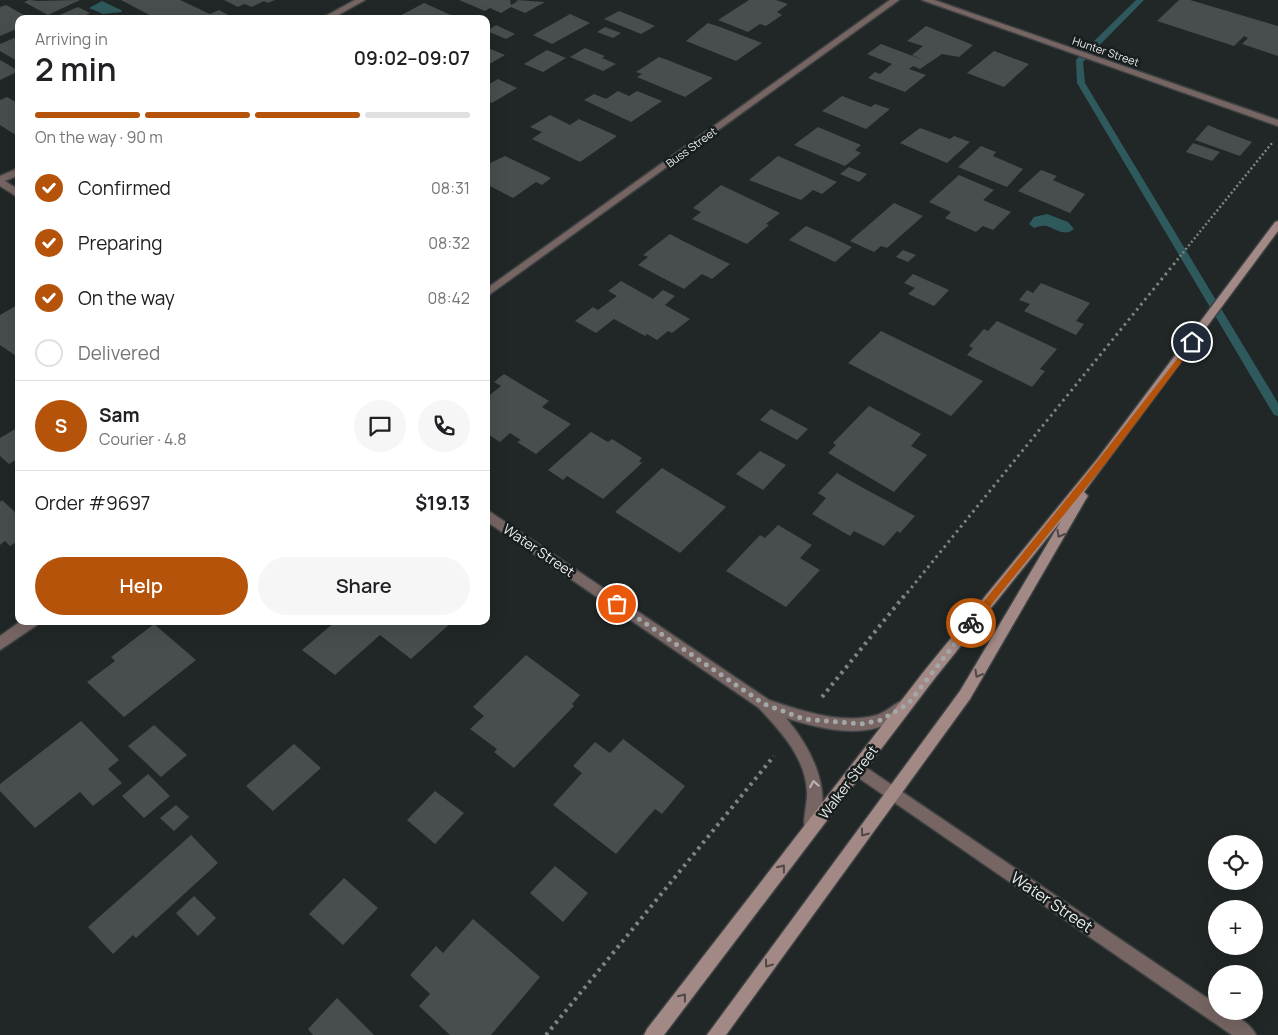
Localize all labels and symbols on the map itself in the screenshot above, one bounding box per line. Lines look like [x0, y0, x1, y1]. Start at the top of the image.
street label: Hunter Street [1071, 33, 1141, 69]
street label: Buss Street [663, 123, 719, 171]
pin [1171, 321, 1213, 363]
street label: Water Street [499, 519, 579, 581]
one-way arrow [1056, 528, 1066, 537]
pin [596, 583, 638, 625]
courier [946, 598, 996, 648]
one-way arrow [974, 668, 984, 677]
street label: Walker Street [814, 741, 882, 823]
one-way arrow [810, 780, 820, 789]
one-way arrow [861, 827, 870, 837]
one-way arrow [777, 865, 785, 874]
street label: Water Street [1007, 866, 1097, 938]
one-way arrow [765, 958, 774, 968]
one-way arrow [677, 993, 686, 1003]

